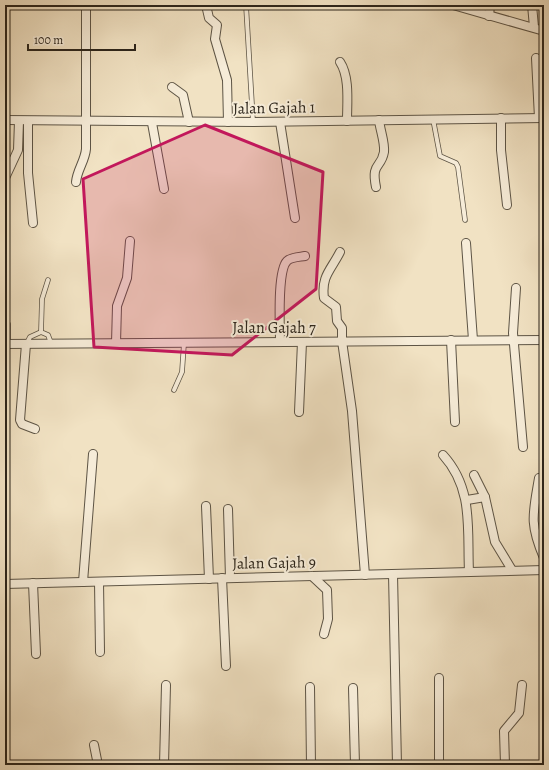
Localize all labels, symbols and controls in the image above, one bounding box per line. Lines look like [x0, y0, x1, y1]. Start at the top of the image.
scale bar [28, 26, 135, 52]
text: 100 m [34, 32, 63, 48]
street label: Jalan Gajah 1 [233, 96, 316, 120]
street label: Jalan Gajah 7 [232, 317, 316, 339]
street label: Jalan Gajah 9 [232, 551, 316, 575]

